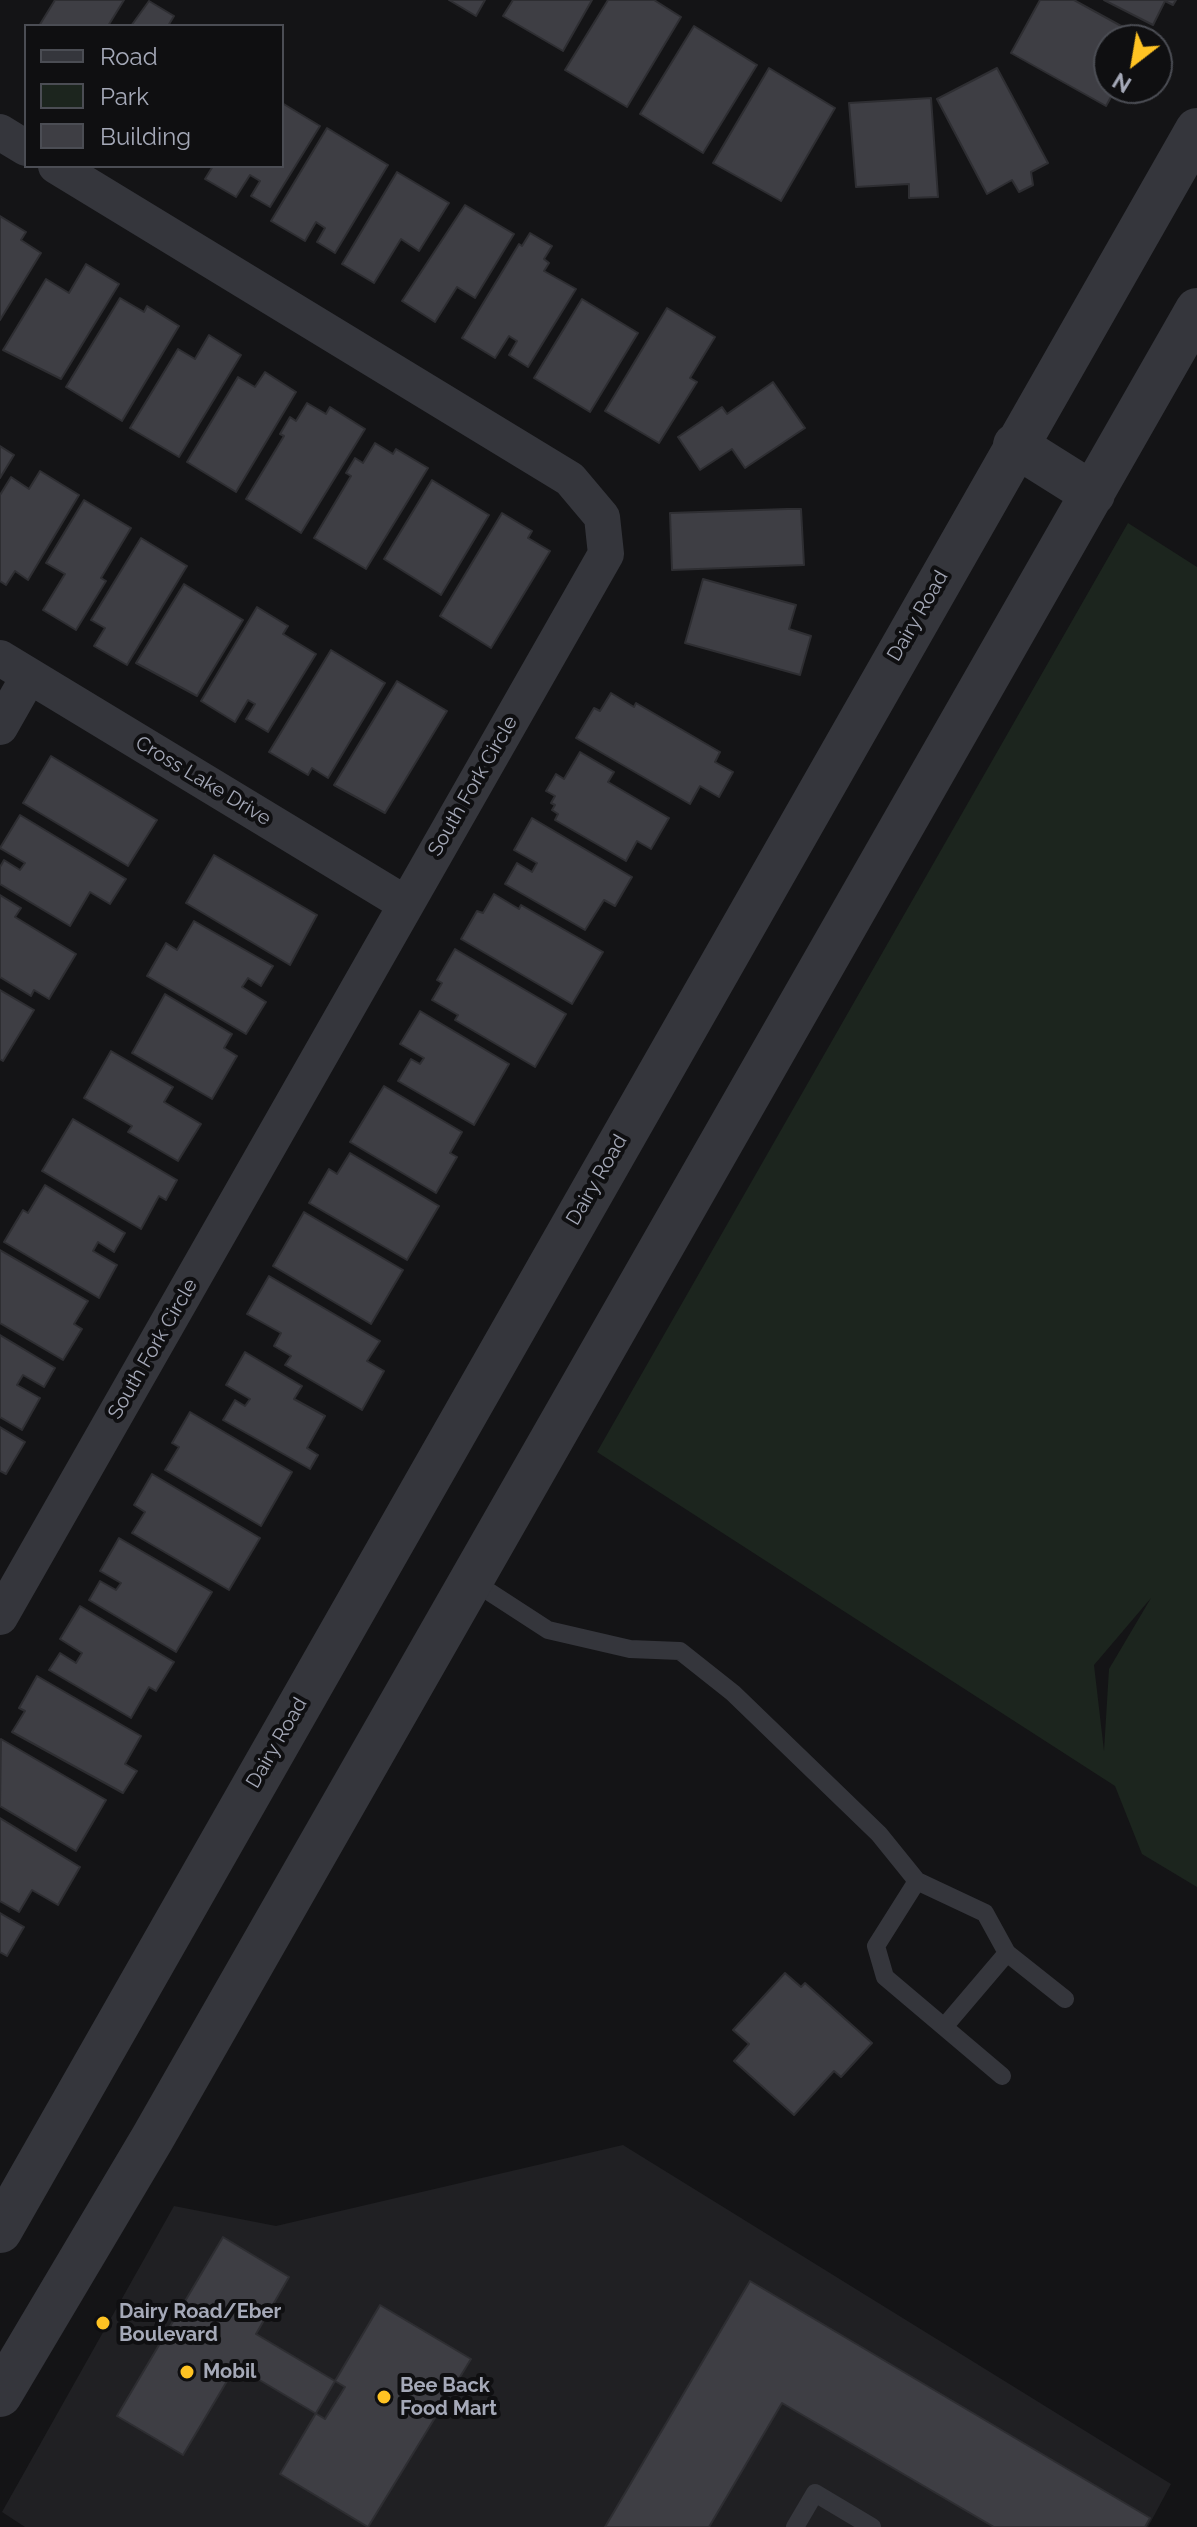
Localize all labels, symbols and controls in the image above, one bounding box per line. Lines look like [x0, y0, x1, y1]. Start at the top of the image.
legend [24, 24, 284, 168]
north arrow [1093, 24, 1173, 104]
text: Road [100, 42, 158, 71]
text: N [1108, 67, 1136, 98]
text: Park [100, 82, 149, 111]
text: Building [100, 122, 191, 151]
street label: Dairy Road [883, 567, 953, 665]
street label: South Fork Circle [423, 712, 523, 860]
street label: Cross Lake Drive [131, 731, 275, 831]
street label: Dairy Road [562, 1131, 632, 1229]
street label: South Fork Circle [103, 1275, 203, 1423]
street label: Dairy Road [242, 1694, 312, 1792]
place label: Dairy Road/Eber Boulevard [119, 2300, 281, 2347]
marker: Dairy Road/Eber Boulevard [94, 2314, 112, 2332]
place label: Mobil [203, 2360, 256, 2384]
marker: Mobil [178, 2363, 196, 2381]
place label: Bee Back Food Mart [400, 2374, 497, 2421]
marker: Bee Back Food Mart [375, 2388, 393, 2406]

